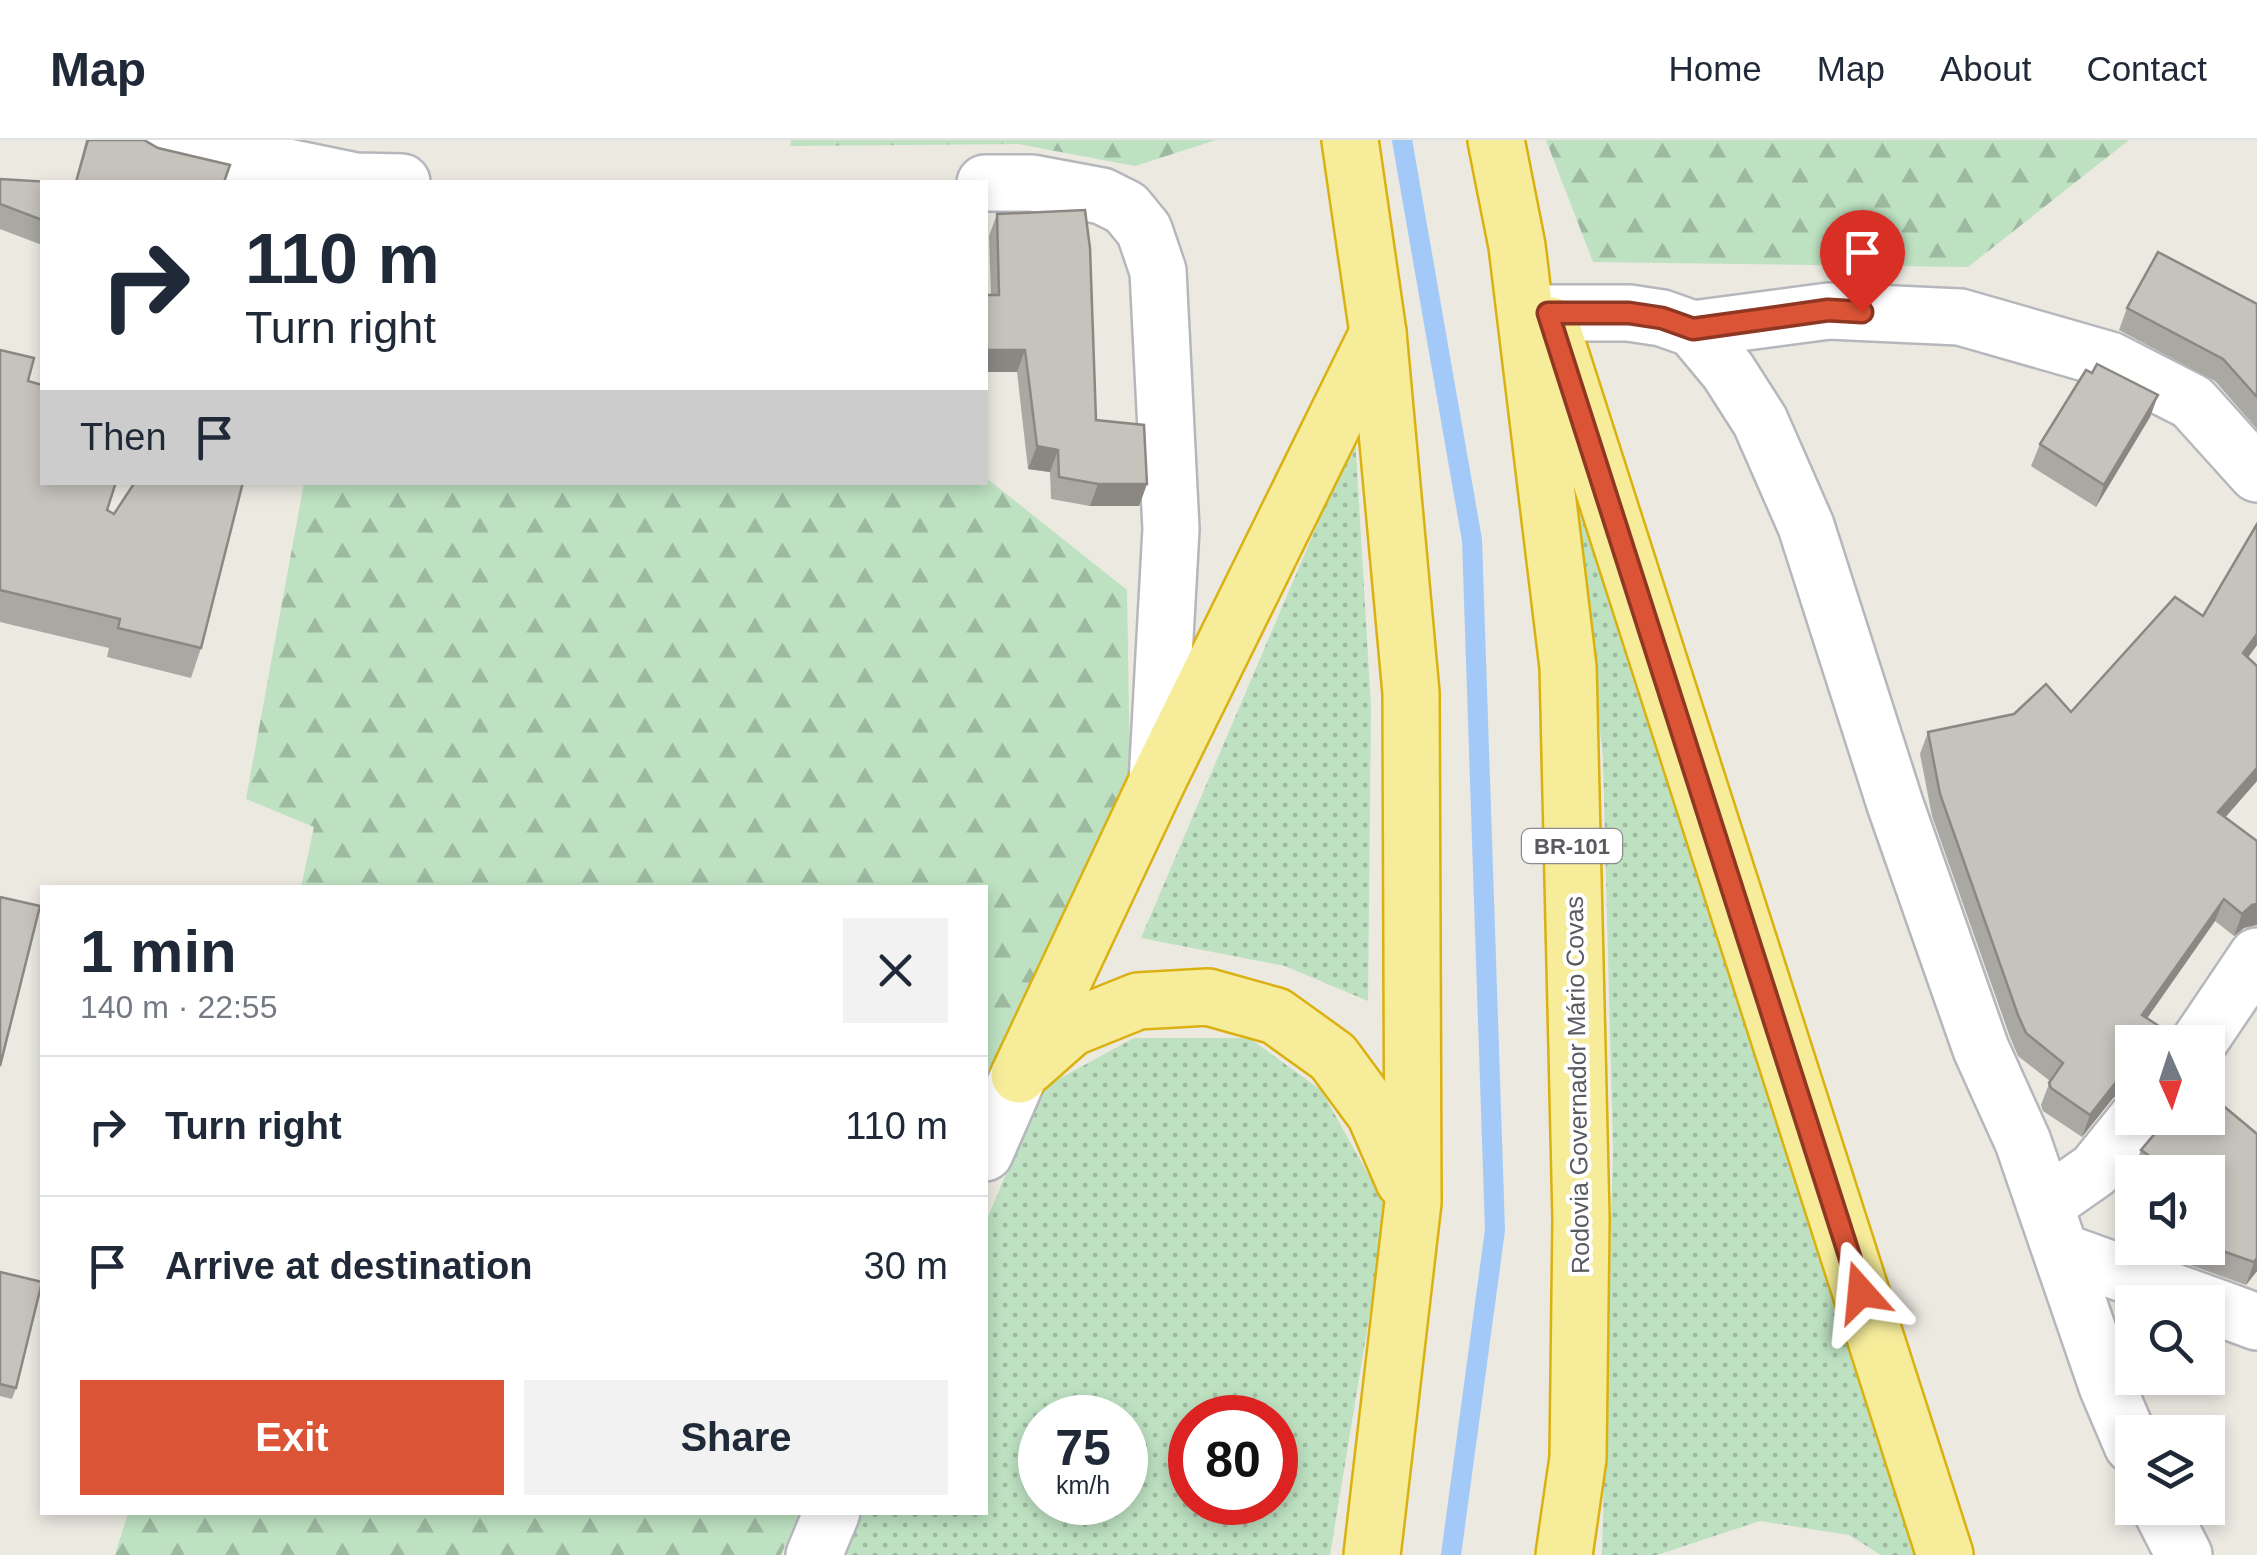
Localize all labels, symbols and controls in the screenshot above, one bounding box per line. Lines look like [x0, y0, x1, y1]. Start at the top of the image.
text: Map [50, 43, 146, 96]
text: Home [1668, 49, 1762, 88]
text: Map [1817, 49, 1885, 88]
text: About [1940, 49, 2031, 88]
text: Contact [2086, 49, 2207, 88]
pin [1820, 210, 1905, 313]
icon: right [80, 220, 210, 350]
text: 110 m [245, 220, 440, 298]
icon: arrive [1835, 225, 1890, 280]
text: Turn right [245, 302, 436, 353]
icon: arrive [187, 410, 242, 465]
text: Then [80, 416, 167, 458]
road number: BR-101 [1522, 829, 1622, 863]
street label: Rodovia Governador Mário Covas [1560, 896, 1594, 1274]
text: 1 min [80, 918, 237, 985]
button: close [843, 918, 948, 1023]
text: 140 m · 22:55 [80, 989, 277, 1025]
north arrow [2115, 1025, 2225, 1135]
map controls [2115, 1025, 2225, 1525]
icon: right [80, 1099, 135, 1154]
text: Turn right [165, 1105, 342, 1147]
text: 110 m [845, 1105, 948, 1147]
button: sound [2115, 1155, 2225, 1265]
icon: arrive [80, 1239, 135, 1294]
position arrow [1809, 1240, 1913, 1344]
text: Arrive at destination [165, 1245, 532, 1287]
text: 30 m [864, 1245, 948, 1287]
button: search [2115, 1285, 2225, 1395]
button: Exit [80, 1380, 504, 1495]
button: Share [524, 1380, 948, 1495]
speed limit sign: 80 [1168, 1395, 1298, 1525]
button: layers [2115, 1415, 2225, 1525]
text: 75 [1055, 1420, 1111, 1476]
text: km/h [1056, 1471, 1110, 1499]

